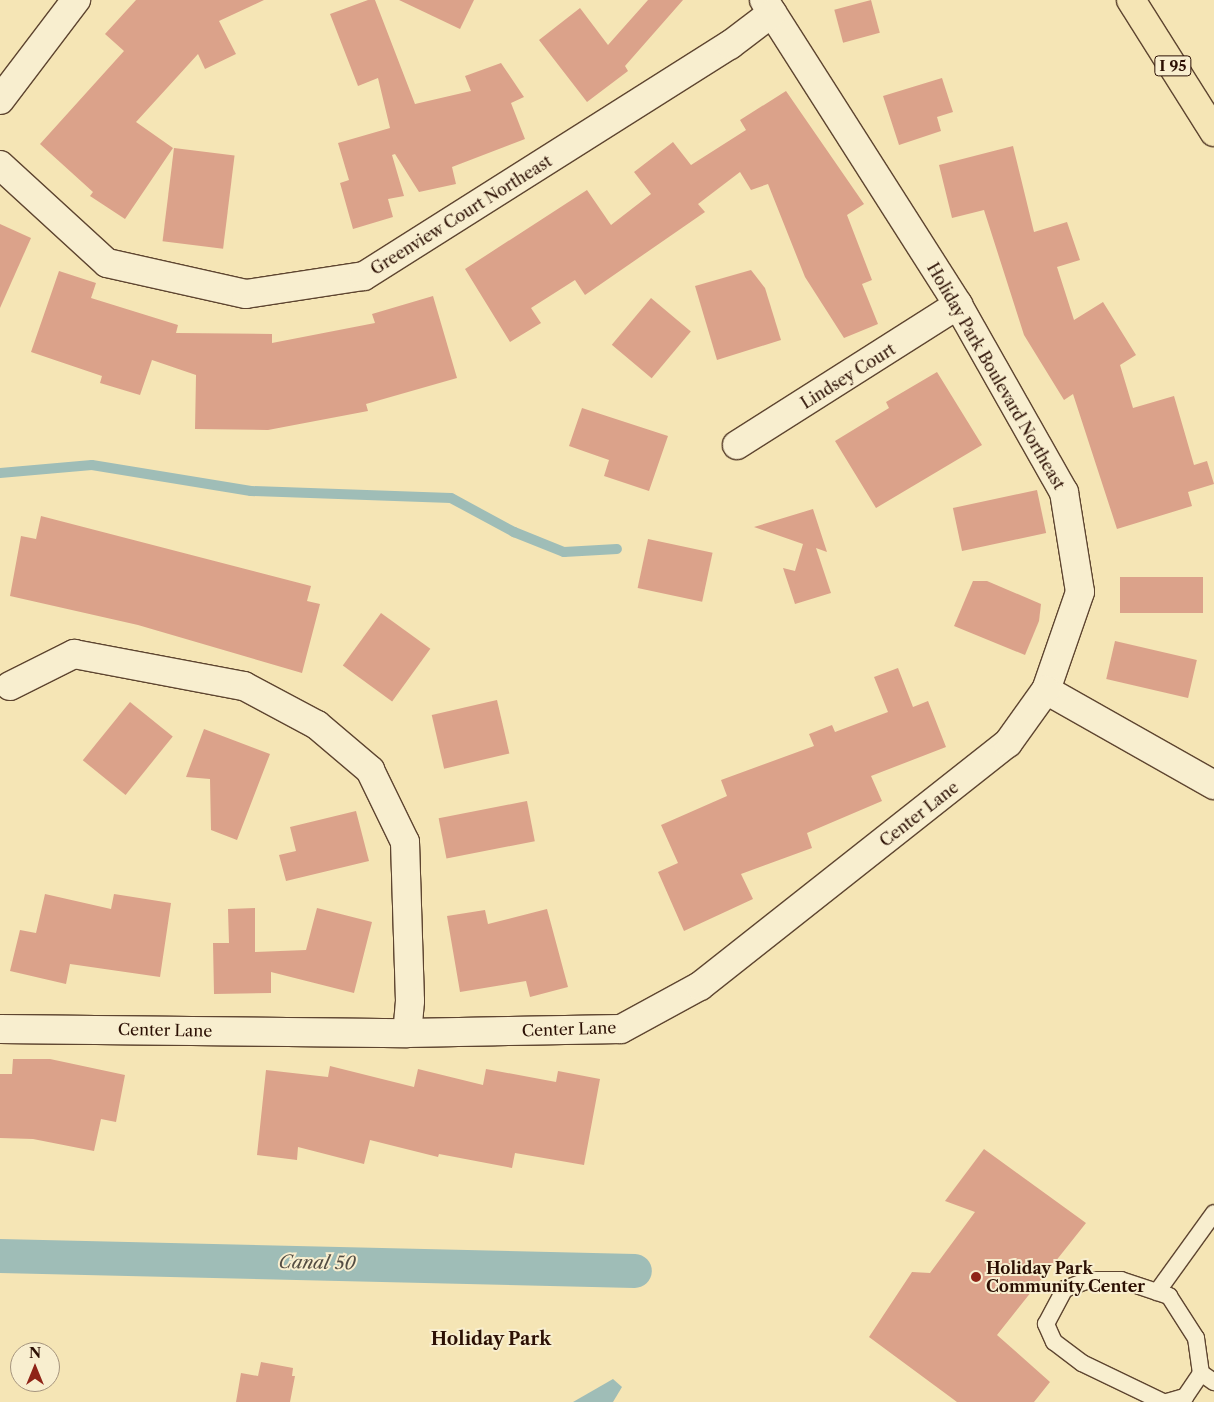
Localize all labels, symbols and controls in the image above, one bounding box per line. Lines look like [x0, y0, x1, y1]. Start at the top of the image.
road number: I 95 [1154, 54, 1192, 78]
street label: Greenview Court Northeast [367, 151, 555, 279]
street label: Holiday Park Boulevard Northeast [923, 259, 1069, 493]
street label: Lindsey Court [797, 339, 899, 413]
street label: Center Lane [876, 777, 962, 851]
street label: Center Lane [521, 1018, 617, 1040]
street label: Center Lane [117, 1020, 213, 1040]
water label: Canal 50 [278, 1252, 356, 1274]
place label: Holiday Park Community Center [986, 1258, 1146, 1296]
marker: Holiday Park Community Center [970, 1271, 982, 1283]
district label: Holiday Park [431, 1328, 551, 1350]
north arrow [10, 1342, 60, 1392]
text: N [29, 1344, 41, 1362]

